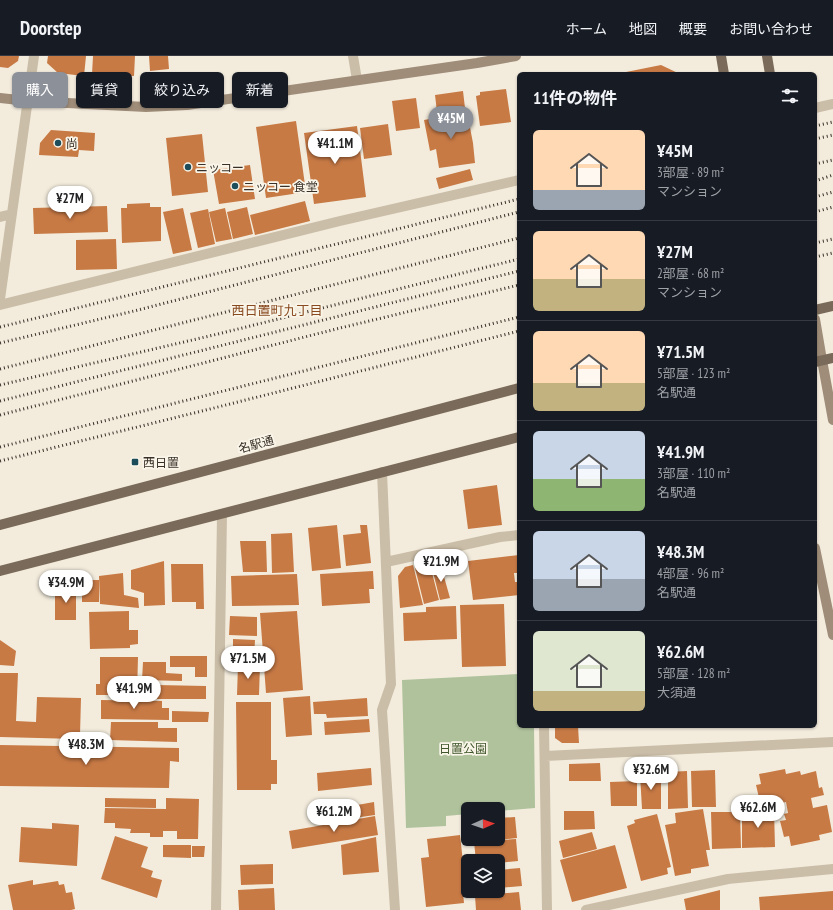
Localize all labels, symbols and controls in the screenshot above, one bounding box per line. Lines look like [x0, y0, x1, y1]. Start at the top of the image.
text: Doorstep [20, 16, 81, 40]
text: ホーム [565, 20, 607, 38]
text: 地図 [629, 20, 657, 38]
text: 概要 [679, 20, 707, 38]
text: お問い合わせ [729, 20, 813, 38]
chip: 購入 [12, 72, 68, 108]
chip: 賃貸 [76, 72, 132, 108]
chip: 絞り込み [140, 72, 224, 108]
chip: 新着 [232, 72, 288, 108]
icon: filters [779, 85, 801, 107]
text: 11件の物件 [533, 87, 617, 109]
pin: ¥45M [427, 106, 475, 140]
text: ¥45M [437, 110, 465, 127]
pin: ¥41.1M [302, 131, 368, 165]
text: ¥41.1M [317, 135, 353, 152]
place label: 尚 [66, 136, 78, 151]
marker: 尚 [53, 138, 63, 148]
text: ¥45M [657, 140, 693, 162]
icon: home [565, 146, 613, 194]
place label: ニッコー [196, 160, 244, 175]
marker: ニッコー [183, 162, 193, 172]
text: 3部屋 · 89 m² [657, 164, 724, 181]
place label: ニッコー 食堂 [243, 179, 318, 194]
marker: ニッコー 食堂 [230, 181, 240, 191]
text: マンション [657, 183, 722, 200]
pin: ¥27M [46, 186, 94, 220]
text: ¥27M [56, 190, 84, 207]
text: ¥27M [657, 241, 693, 263]
icon: home [565, 247, 613, 295]
text: 2部屋 · 68 m² [657, 265, 724, 282]
text: マンション [657, 284, 722, 301]
district label: 西日置町九丁目 [231, 302, 323, 319]
text: ¥71.5M [657, 341, 704, 363]
icon: home [565, 347, 613, 395]
text: 5部屋 · 123 m² [657, 365, 730, 382]
text: 名駅通 [657, 384, 696, 401]
street label: 名駅通 [237, 432, 275, 456]
text: ¥41.9M [657, 441, 704, 463]
icon: home [565, 447, 613, 495]
place label: 西日置 [143, 455, 179, 470]
marker: 西日置 [130, 457, 140, 467]
text: 3部屋 · 110 m² [657, 465, 730, 482]
text: 名駅通 [657, 484, 696, 501]
text: ¥48.3M [657, 541, 704, 563]
icon: home [565, 547, 613, 595]
pin: ¥21.9M [408, 549, 474, 583]
text: ¥21.9M [423, 553, 459, 570]
text: 4部屋 · 96 m² [657, 565, 724, 582]
pin: ¥34.9M [33, 570, 99, 604]
text: ¥34.9M [48, 574, 84, 591]
text: 名駅通 [657, 584, 696, 601]
text: ¥62.6M [657, 641, 704, 663]
pin: ¥71.5M [215, 646, 281, 680]
icon: home [565, 647, 613, 695]
text: ¥71.5M [230, 650, 266, 667]
text: 5部屋 · 128 m² [657, 665, 730, 682]
pin: ¥41.9M [101, 676, 167, 710]
text: ¥41.9M [116, 680, 152, 697]
text: 大須通 [657, 684, 696, 701]
pin: ¥48.3M [53, 732, 119, 766]
text: ¥48.3M [68, 736, 104, 753]
park label: 日置公園 [439, 741, 487, 756]
pin: ¥32.6M [618, 757, 684, 791]
text: ¥32.6M [633, 761, 669, 778]
pin: ¥62.6M [725, 795, 791, 829]
pin: ¥61.2M [301, 799, 367, 833]
text: ¥62.6M [740, 799, 776, 816]
north arrow [461, 802, 505, 846]
map controls [461, 802, 505, 898]
text: ¥61.2M [316, 803, 352, 820]
button: layers [461, 854, 505, 898]

